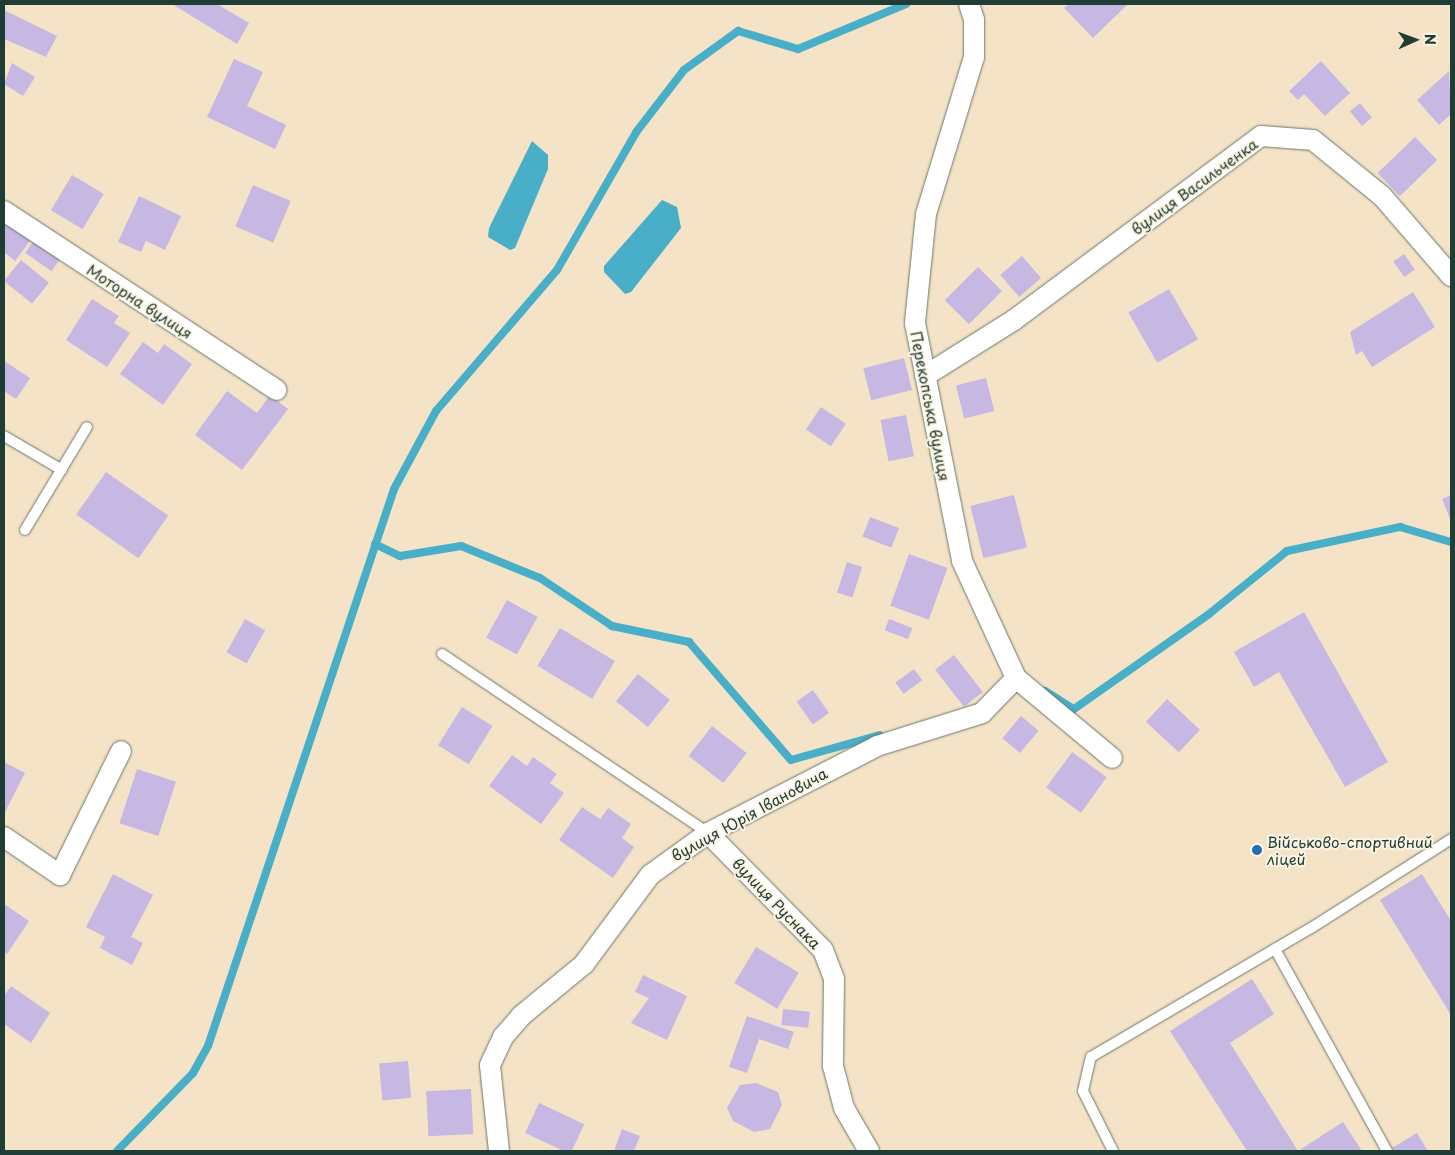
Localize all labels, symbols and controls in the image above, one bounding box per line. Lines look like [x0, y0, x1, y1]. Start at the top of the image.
north arrow [1390, 15, 1440, 65]
text: N [1420, 34, 1441, 45]
street label: вулиця Васильченка [1127, 134, 1261, 238]
street label: Моторна вулиця [84, 260, 196, 342]
street label: Перекопська вулиця [908, 329, 954, 483]
street label: вулиця Юрія Івановича [668, 764, 830, 864]
place label: Військово-спортивний ліцей [1267, 832, 1433, 867]
marker: Військово-спортивний ліцей [1251, 844, 1263, 856]
street label: вулиця Руснака [729, 854, 825, 952]

